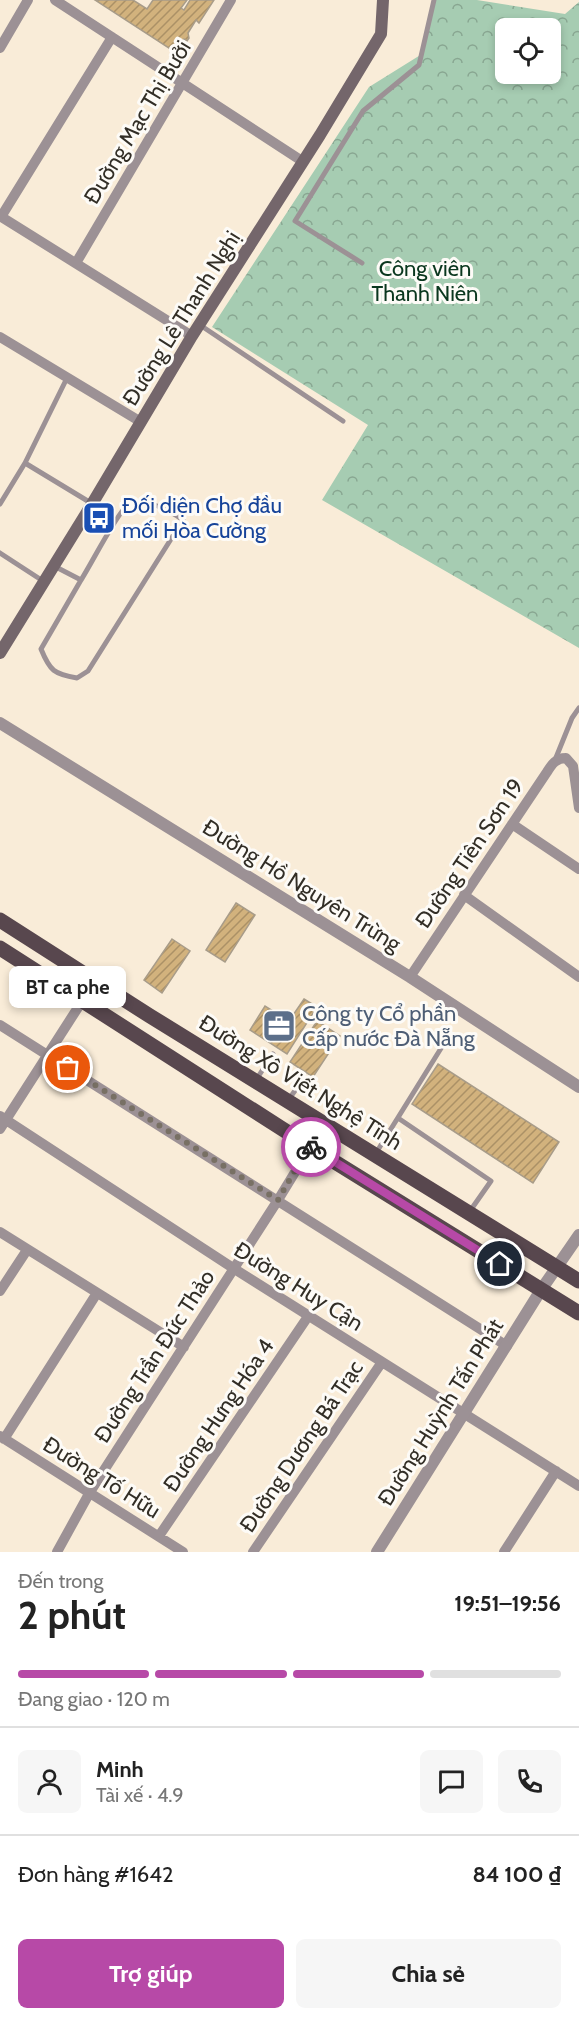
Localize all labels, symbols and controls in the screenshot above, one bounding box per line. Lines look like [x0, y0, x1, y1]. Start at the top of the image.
map controls [495, 18, 561, 84]
button: locate [495, 18, 561, 84]
street label: Đường Mạc Thị Bưởi [78, 36, 197, 209]
street label: Đường Lê Thanh Nghị [117, 226, 246, 411]
park label: Công viên Thanh Niên [372, 255, 478, 307]
place label: Đối diện Chợ đầu mối Hòa Cường [122, 492, 282, 544]
bus stop icon: Đối diện Chợ đầu mối Hòa Cường [81, 500, 117, 536]
street label: Đường Tiên Sơn 19 [409, 773, 529, 933]
street label: Đường Hồ Nguyên Trừng [198, 813, 407, 958]
callout: BT ca phe [10, 966, 127, 1008]
text: BT ca phe [26, 975, 110, 999]
place label: Công ty Cổ phần Cấp nước Đà Nẵng [302, 1000, 476, 1052]
office icon: Công ty Cổ phần Cấp nước Đà Nẵng [261, 1008, 297, 1044]
street label: Đường Xô Viết Nghệ Tĩnh [194, 1009, 407, 1156]
pin [42, 1042, 93, 1093]
icon: bag [51, 1051, 84, 1084]
courier [281, 1117, 341, 1177]
icon: bike [295, 1131, 328, 1164]
street label: Đường Huy Cận [229, 1236, 368, 1337]
pin [474, 1238, 525, 1289]
icon: home [483, 1247, 516, 1280]
street label: Đường Trần Đức Thảo [88, 1265, 220, 1448]
street label: Đường Huỳnh Tấn Phát [372, 1313, 509, 1511]
street label: Đường Hưng Hóa 4 [157, 1334, 280, 1497]
street label: Đường Dương Bá Trạc [234, 1355, 369, 1537]
street label: Đường Tố Hữu [38, 1431, 165, 1524]
text: Đến trong [18, 1569, 103, 1593]
text: 19:51–19:56 [454, 1590, 561, 1617]
text: 2 phút [18, 1591, 126, 1639]
text: Đang giao · 120 m [18, 1687, 170, 1711]
button: person [18, 1750, 81, 1813]
button: chat [420, 1750, 483, 1813]
button: phone [498, 1750, 561, 1813]
text: Minh [96, 1756, 144, 1783]
text: Tài xế · 4.9 [96, 1783, 184, 1807]
text: Đơn hàng #1642 [18, 1861, 173, 1888]
text: 84 100 ₫ [472, 1861, 561, 1888]
button: Trợ giúp [18, 1939, 284, 2008]
button: Chia sẻ [296, 1939, 561, 2008]

